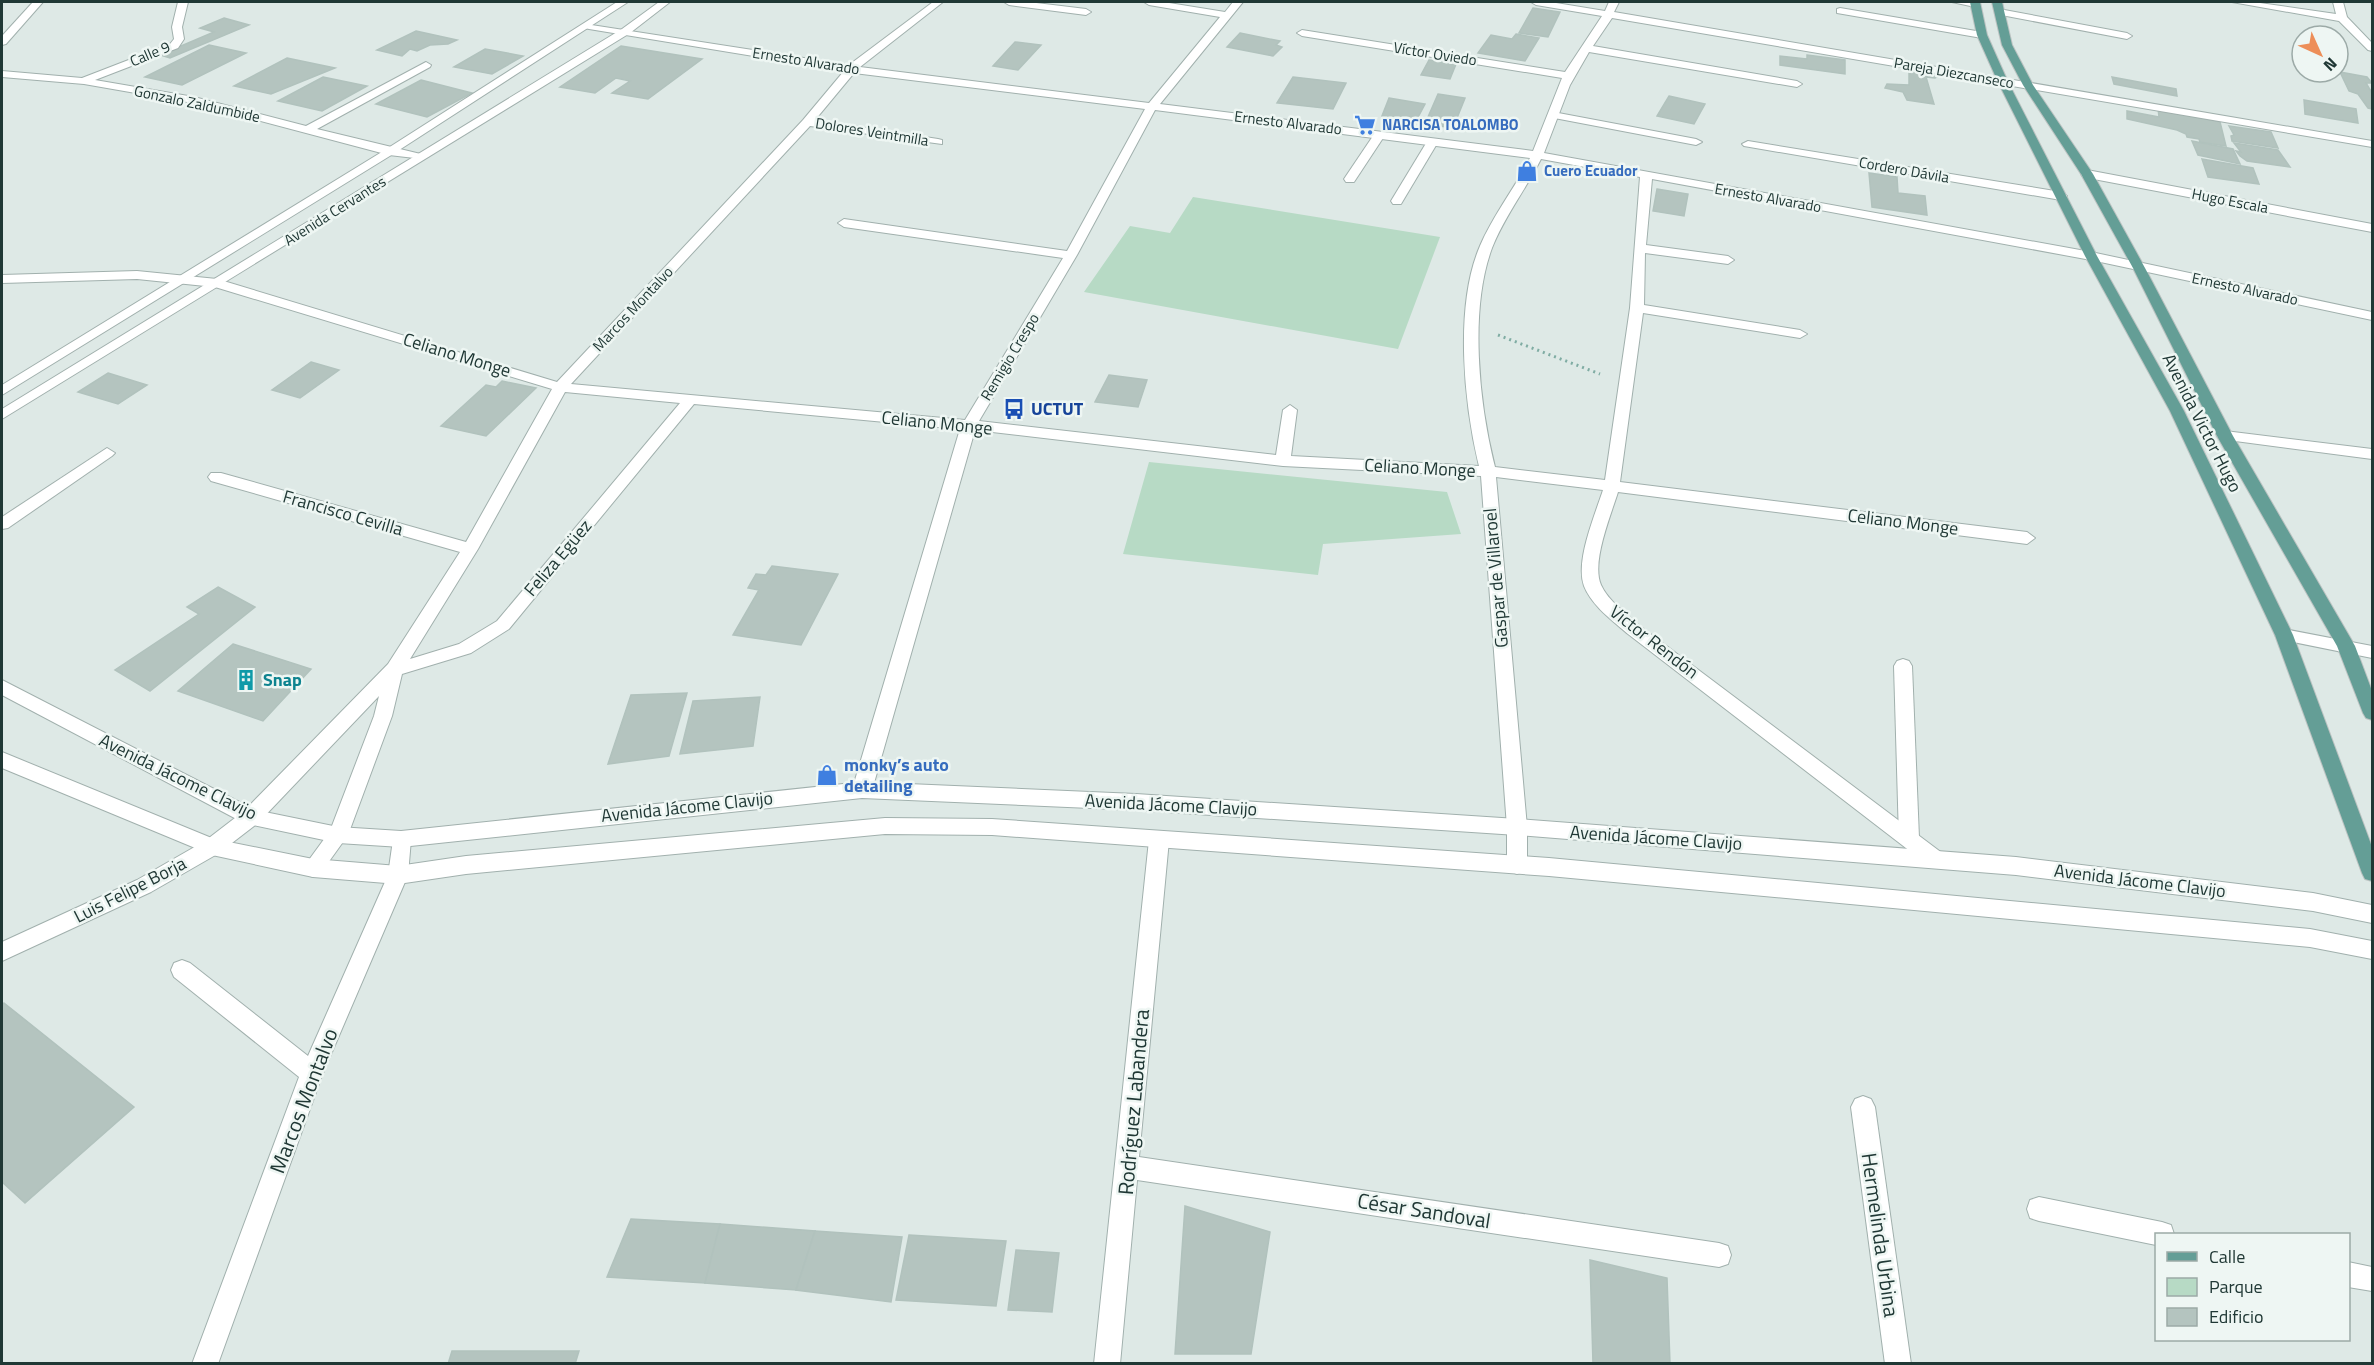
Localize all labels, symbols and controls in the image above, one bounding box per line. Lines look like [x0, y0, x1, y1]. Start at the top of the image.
north arrow [2290, 24, 2350, 84]
street label: Calle 9 [126, 35, 174, 72]
street label: Víctor Oviedo [1392, 36, 1478, 71]
street label: Ernesto Alvarado [751, 41, 861, 80]
street label: Pareja Diezcanseco [1892, 51, 2016, 94]
text: N [2318, 52, 2343, 77]
street label: Gonzalo Zaldumbide [132, 79, 262, 128]
street label: Ernesto Alvarado [1233, 104, 1343, 141]
street label: Dolores Veintmilla [814, 111, 931, 152]
supermarket icon: NARCISA TOALOMBO [1353, 113, 1377, 137]
place label: NARCISA TOALOMBO [1382, 113, 1519, 136]
street label: Cordero Dávila [1857, 150, 1952, 189]
shop icon: Cuero Ecuador [1515, 159, 1539, 183]
place label: Cuero Ecuador [1544, 159, 1638, 182]
street label: Avenida Cervantes [279, 170, 390, 251]
street label: Ernesto Alvarado [1713, 177, 1823, 218]
street label: Hugo Escala [2190, 182, 2271, 219]
street label: Marcos Montalvo [587, 261, 678, 357]
street label: Ernesto Alvarado [2190, 266, 2300, 311]
street label: Remigio Crespo [974, 309, 1045, 405]
street label: Celiano Monge [400, 325, 514, 384]
street label: Avenida Victor Hugo [2156, 349, 2249, 497]
place label: UCTUT [1031, 395, 1084, 422]
bus stop icon: UCTUT [1002, 397, 1026, 421]
street label: Celiano Monge [880, 403, 994, 442]
street label: Celiano Monge [1364, 451, 1476, 484]
street label: Francisco Cevilla [280, 482, 406, 543]
street label: Celiano Monge [1846, 501, 1960, 542]
street label: Gaspar de Villaroel [1476, 507, 1515, 649]
street label: Feliza Egüez [517, 513, 598, 602]
street label: Víctor Rendón [1604, 598, 1705, 685]
place label: Snap [263, 666, 302, 693]
building icon: Snap [234, 668, 258, 692]
street label: Avenida Jácome Clavijo [95, 727, 262, 827]
place label: monky’s auto detailing [844, 751, 949, 799]
shop icon: monky’s auto detailing [815, 763, 839, 787]
street label: Avenida Jácome Clavijo [600, 784, 774, 829]
street label: Avenida Jácome Clavijo [1084, 787, 1258, 822]
street label: Avenida Jácome Clavijo [1569, 818, 1743, 857]
street label: Luis Felipe Borja [69, 850, 191, 930]
street label: Avenida Jácome Clavijo [2053, 857, 2227, 904]
street label: Rodríguez Labandera [1109, 1007, 1157, 1196]
street label: Marcos Montalvo [261, 1023, 345, 1178]
street label: Hermelinda Urbina [1854, 1151, 1908, 1319]
street label: César Sandoval [1355, 1184, 1493, 1236]
legend [2155, 1233, 2350, 1341]
text: Calle [2209, 1243, 2245, 1270]
text: Parque [2209, 1273, 2263, 1300]
text: Edificio [2209, 1303, 2263, 1330]

